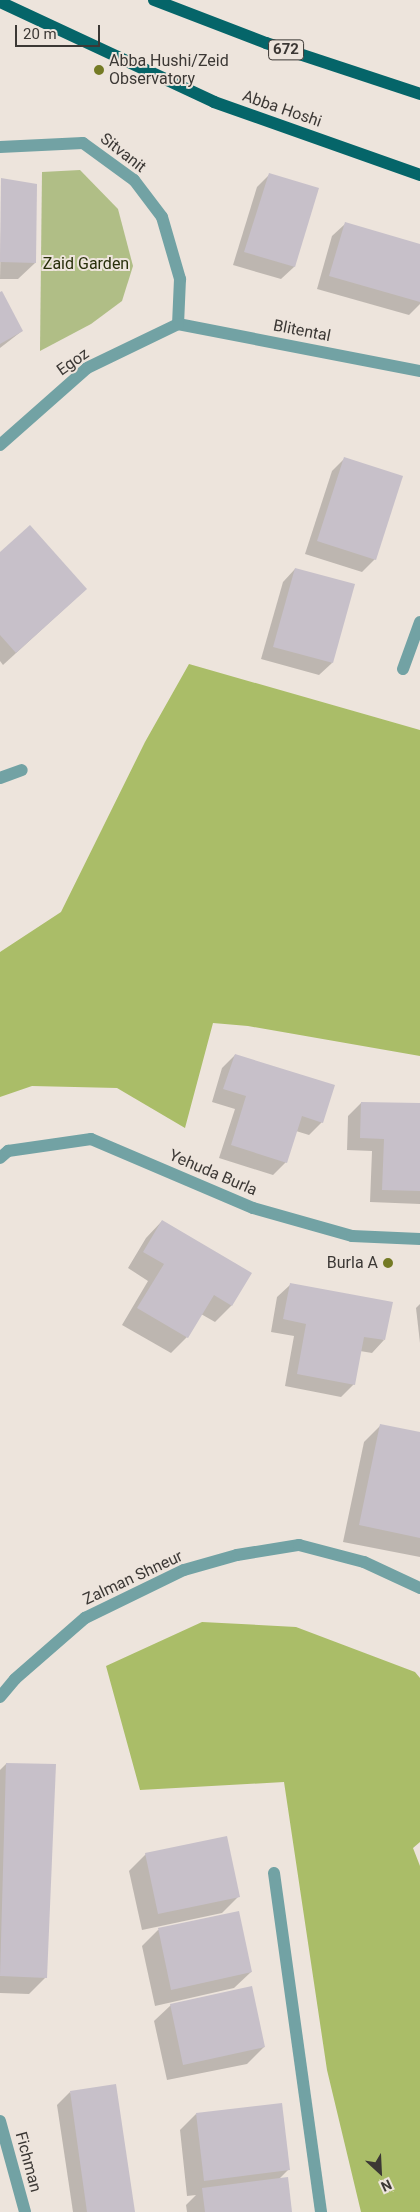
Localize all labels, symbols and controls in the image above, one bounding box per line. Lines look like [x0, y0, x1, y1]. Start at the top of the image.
scale bar [18, 15, 102, 47]
text: 20 m [23, 25, 57, 43]
road number: 672 [267, 38, 305, 62]
place label: Abba Hushi/Zeid Observatory [109, 51, 229, 89]
marker: Abba Hushi/Zeid Observatory [93, 64, 105, 76]
street label: Abba Hoshi [240, 86, 324, 132]
street label: Sitvanit [96, 129, 150, 177]
park label: Zaid Garden [43, 254, 129, 274]
street label: Blitental [272, 316, 332, 346]
street label: Egoz [53, 344, 93, 380]
street label: Yehuda Burla [166, 1146, 260, 1200]
place label: Burla A [327, 1253, 378, 1273]
marker: Burla A [382, 1257, 394, 1269]
street label: Zalman Shneur [80, 1547, 186, 1609]
street label: Fichman [11, 2130, 45, 2194]
north arrow [355, 2147, 405, 2197]
text: N [378, 2176, 394, 2195]

